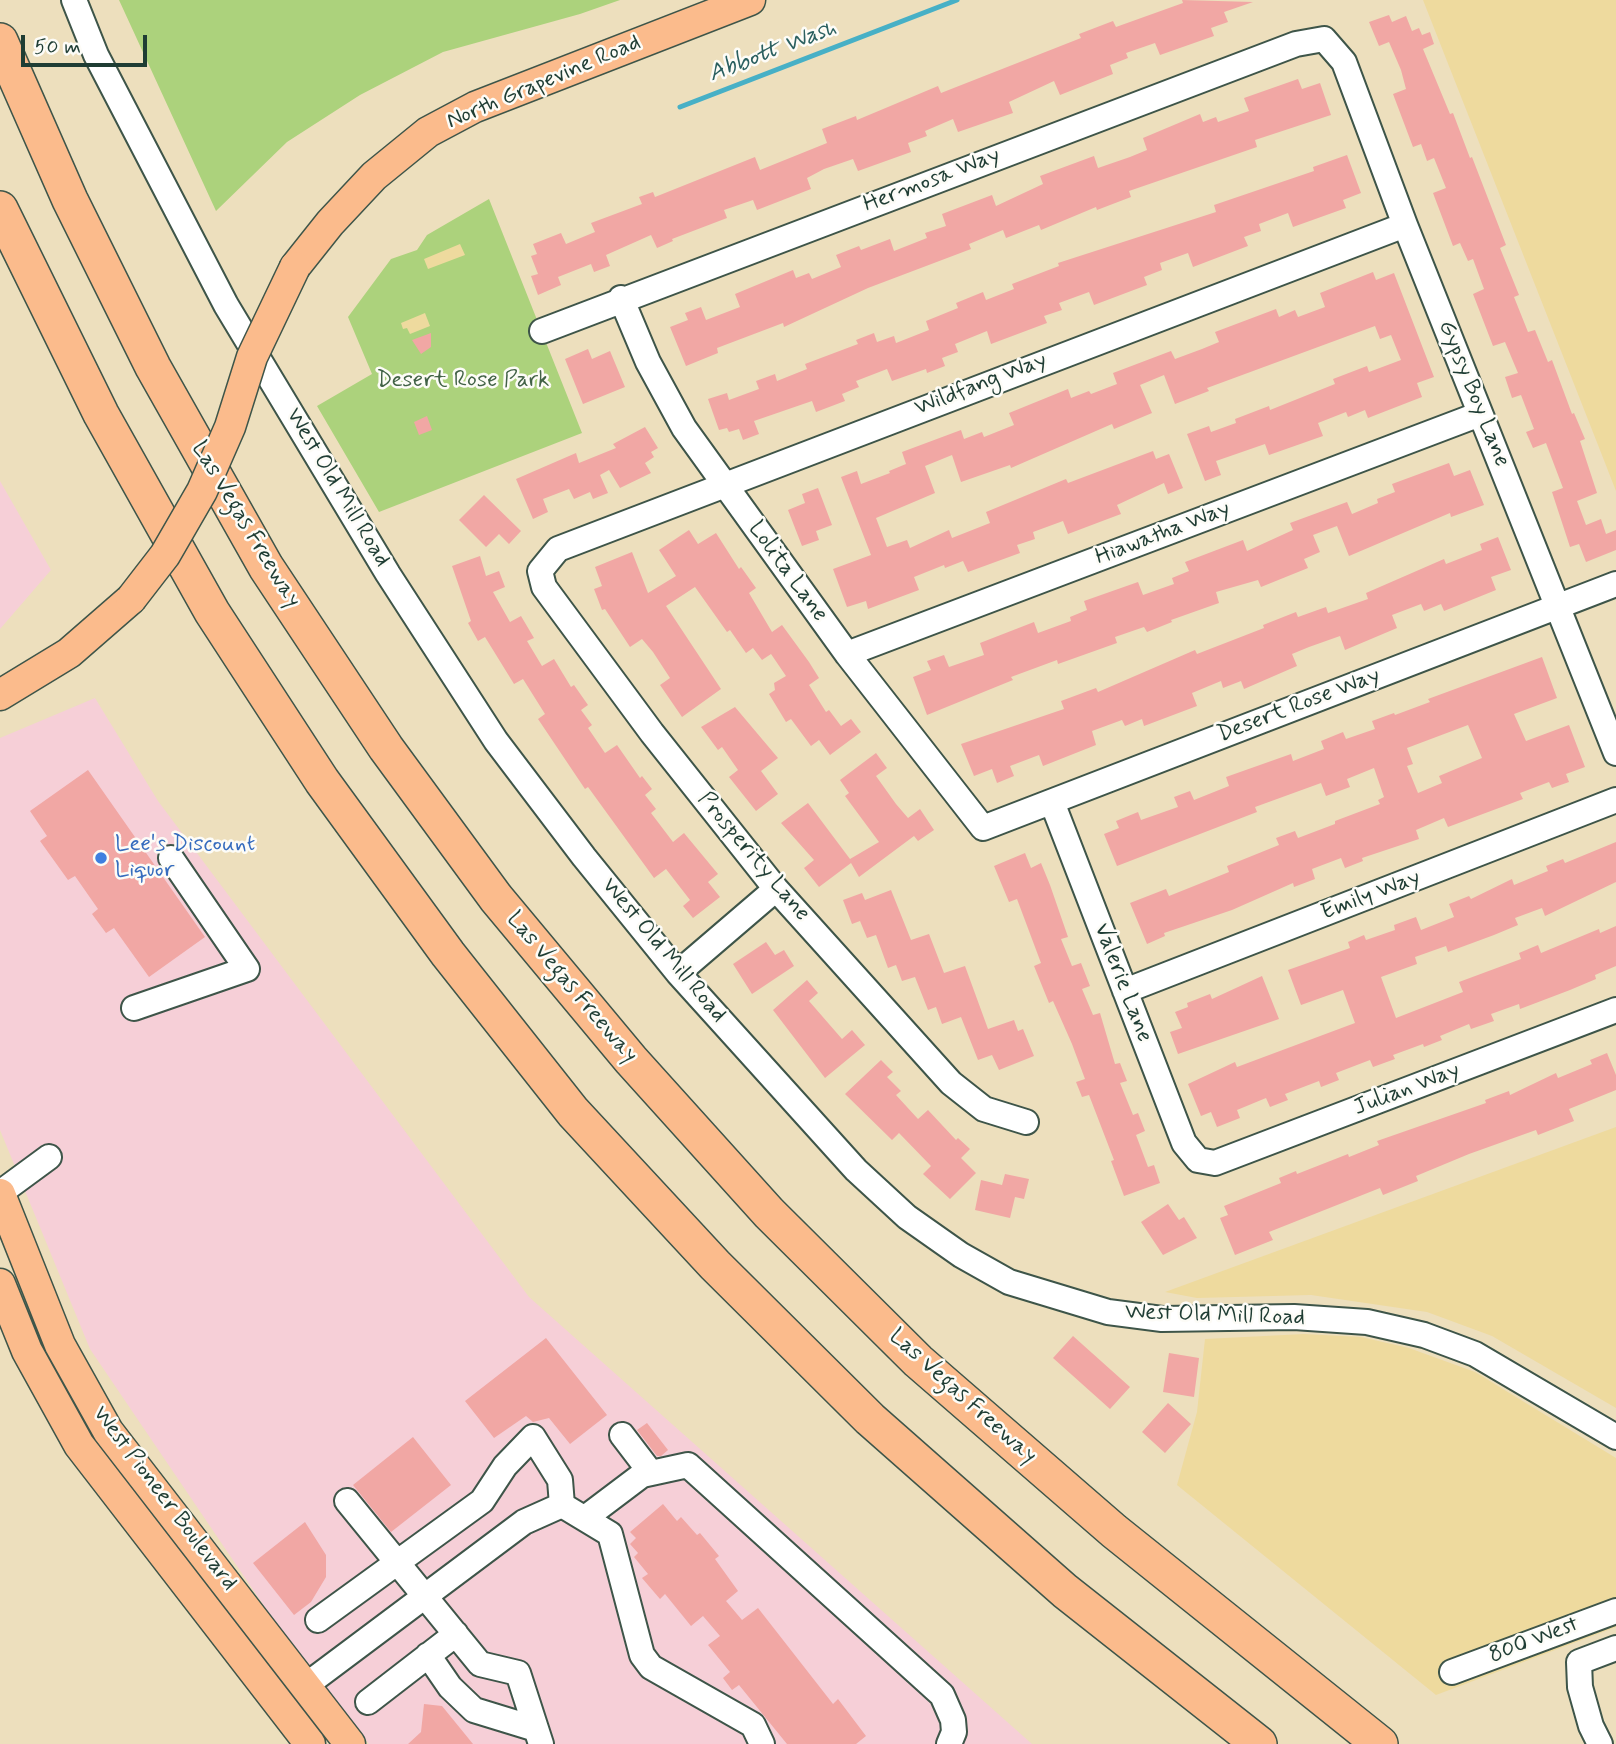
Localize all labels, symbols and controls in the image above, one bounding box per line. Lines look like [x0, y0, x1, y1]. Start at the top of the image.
water label: Abbott Wash [705, 14, 841, 90]
scale bar [24, 21, 150, 65]
street label: North Grapevine Road [443, 30, 645, 136]
text: 50 m [34, 33, 81, 61]
street label: Hermosa Way [860, 142, 1004, 220]
street label: Gypsy Boy Lane [1431, 317, 1515, 471]
street label: Wildfang Way [911, 347, 1051, 423]
park label: Desert Rose Park [377, 367, 549, 395]
street label: West Old Mill Road [279, 404, 395, 572]
street label: Las Vegas Freeway [184, 437, 306, 613]
street label: Hiawatha Way [1092, 496, 1234, 572]
street label: Lolita Lane [741, 516, 833, 628]
street label: Desert Rose Way [1214, 662, 1384, 750]
street label: Prosperity Lane [691, 787, 815, 927]
place label: Lee's Discount Liquor [115, 831, 255, 885]
marker: Lee's Discount Liquor [93, 850, 109, 866]
street label: Emily Way [1318, 864, 1424, 928]
street label: West Old Mill Road [595, 873, 731, 1029]
street label: Las Vegas Freeway [500, 907, 642, 1069]
street label: Valerie Lane [1087, 920, 1157, 1046]
street label: Julian Way [1350, 1057, 1464, 1123]
street label: West Old Mill Road [1124, 1299, 1306, 1333]
street label: Las Vegas Freeway [882, 1323, 1042, 1471]
street label: West Pioneer Boulevard [86, 1401, 242, 1597]
street label: 800 West [1485, 1611, 1583, 1671]

